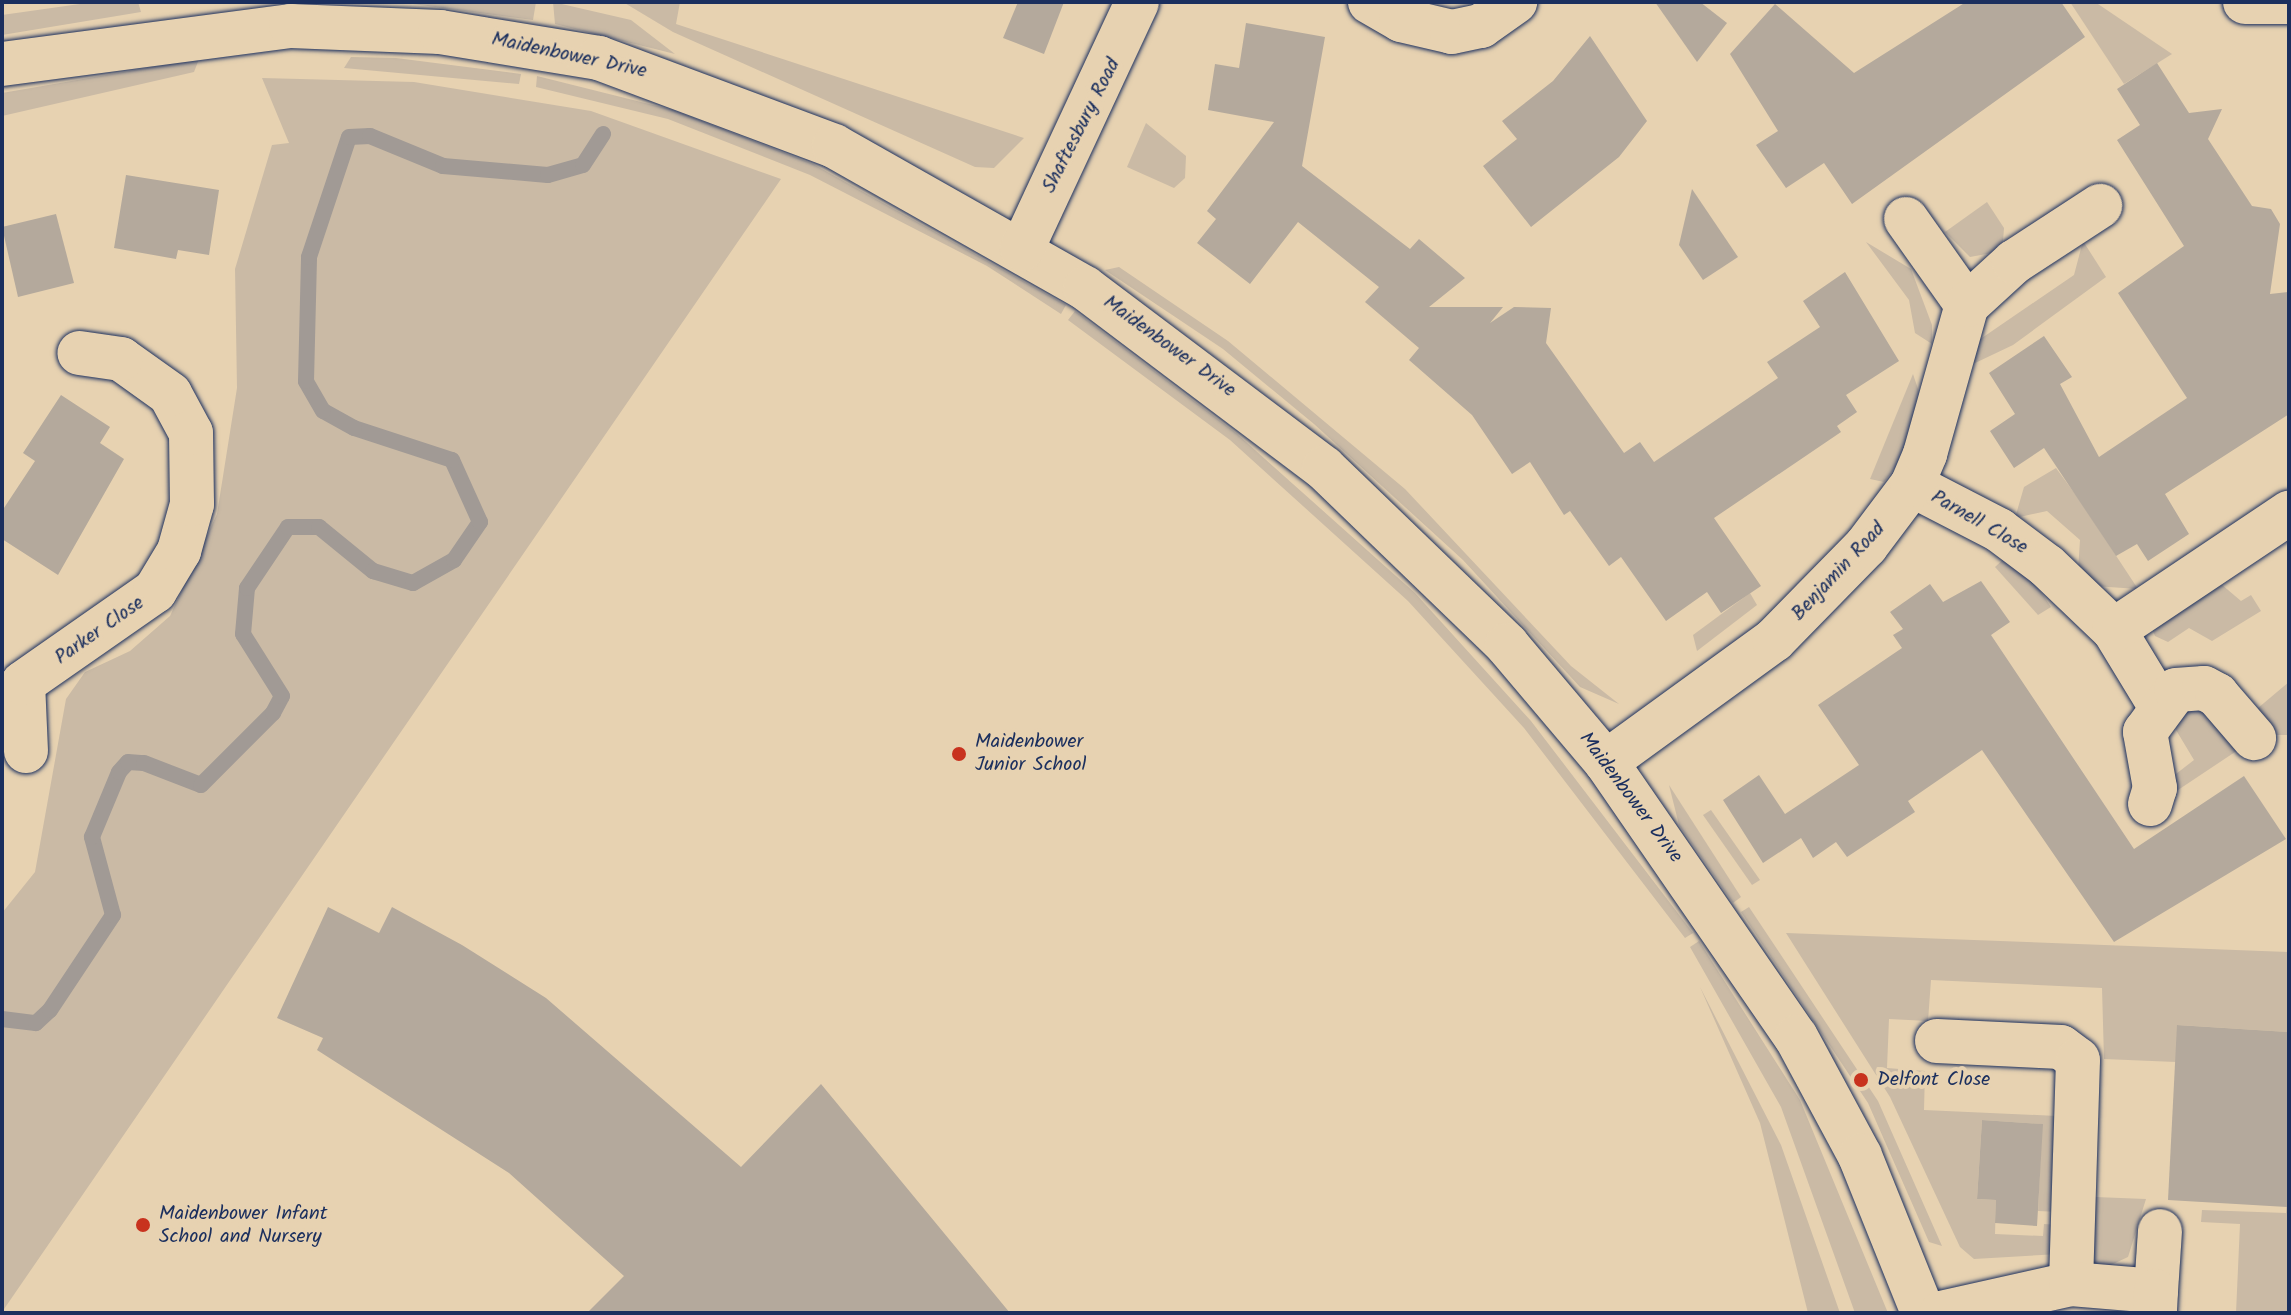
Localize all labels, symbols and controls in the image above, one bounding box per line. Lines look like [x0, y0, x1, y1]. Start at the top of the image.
street label: Maidenbower Drive [489, 28, 649, 84]
street label: Shaftesbury Road [1038, 55, 1126, 197]
street label: Maidenbower Drive [1098, 291, 1240, 403]
street label: Parnell Close [1926, 486, 2032, 560]
street label: Benjamin Road [1787, 518, 1891, 626]
street label: Parker Close [51, 592, 149, 670]
street label: Maidenbower Drive [1573, 728, 1687, 868]
place label: Maidenbower Junior School [975, 730, 1086, 777]
marker: Maidenbower Junior School [950, 745, 968, 763]
place label: Delfont Close [1877, 1068, 1990, 1092]
marker: Delfont Close [1852, 1071, 1870, 1089]
place label: Maidenbower Infant School and Nursery [159, 1202, 327, 1249]
marker: Maidenbower Infant School and Nursery [134, 1216, 152, 1234]

